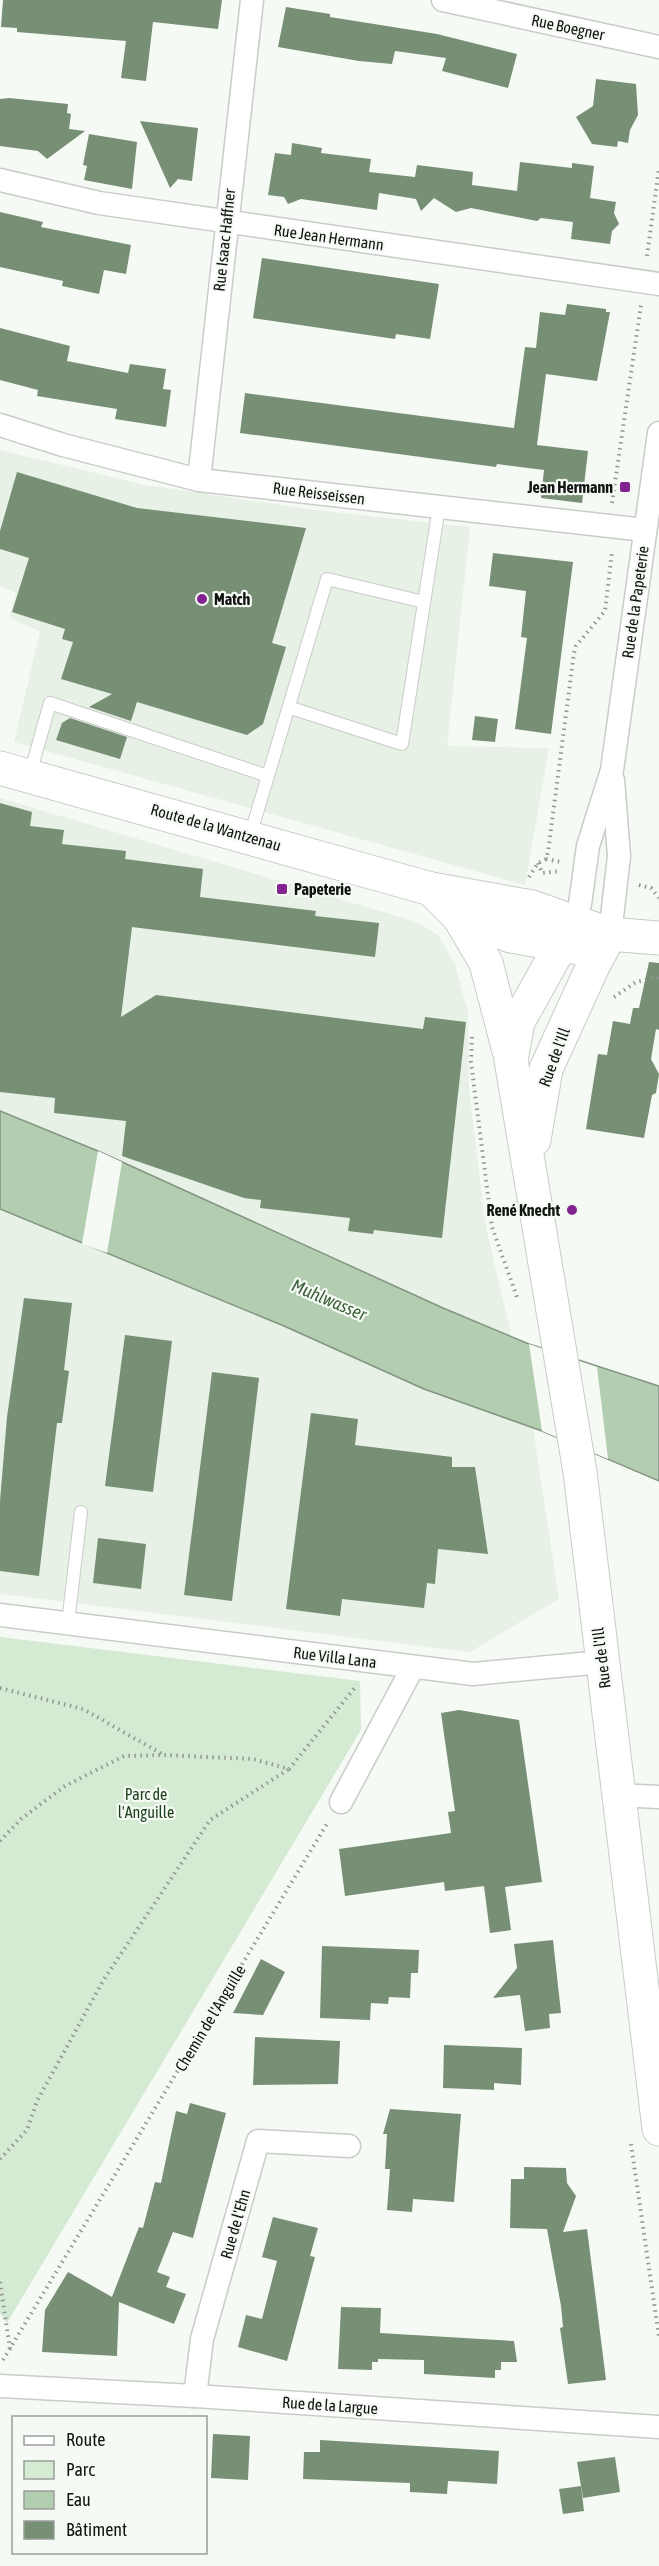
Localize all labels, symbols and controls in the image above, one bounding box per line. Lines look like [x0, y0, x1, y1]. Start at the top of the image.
street label: Rue Boegner [530, 10, 606, 45]
street label: Rue Isaac Haffner [210, 188, 238, 292]
street label: Rue Jean Hermann [273, 220, 385, 254]
street label: Rue Reisseissen [272, 478, 366, 508]
place label: Jean Hermann [526, 478, 613, 496]
marker: Jean Hermann [618, 480, 632, 494]
street label: Rue de la Papeterie [618, 545, 653, 659]
place label: Match [214, 590, 251, 608]
marker: Match [195, 592, 209, 606]
street label: Route de la Wantzenau [149, 800, 283, 854]
place label: Papeterie [294, 880, 351, 898]
marker: Papeterie [275, 882, 289, 896]
street label: Rue de l'Ill [535, 1024, 573, 1089]
place label: René Knecht [486, 1201, 560, 1219]
marker: René Knecht [565, 1203, 579, 1217]
water label: Muhlwasser [289, 1274, 370, 1325]
street label: Rue de l'Ill [588, 1626, 614, 1690]
street label: Rue Villa Lana [292, 1643, 378, 1671]
park label: Parc de l'Anguille [118, 1785, 174, 1822]
street label: Chemin de l'Anguille [171, 1962, 250, 2075]
street label: Rue de l'Ehn [217, 2187, 253, 2261]
street label: Rue de la Largue [281, 2393, 378, 2418]
legend [12, 2416, 207, 2554]
text: Route [66, 2429, 105, 2450]
text: Parc [66, 2459, 95, 2480]
text: Eau [66, 2489, 91, 2510]
text: Bâtiment [66, 2519, 127, 2540]

